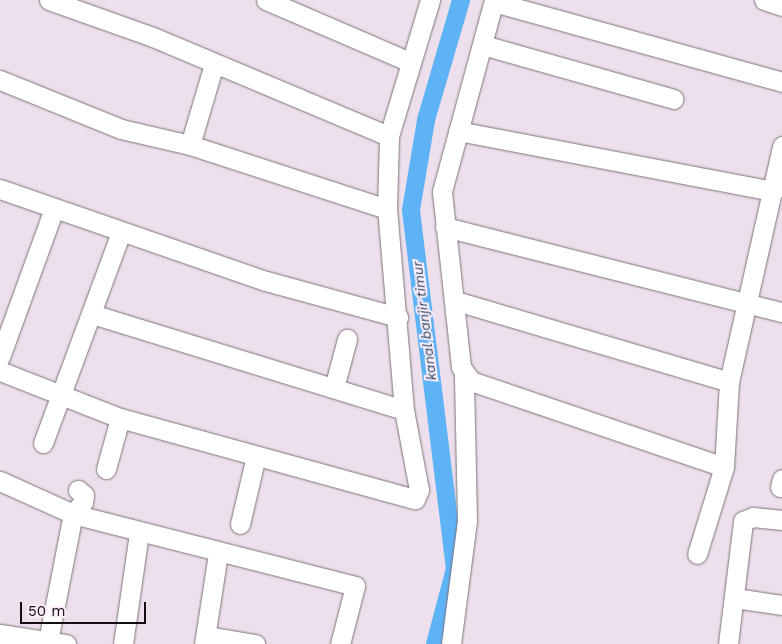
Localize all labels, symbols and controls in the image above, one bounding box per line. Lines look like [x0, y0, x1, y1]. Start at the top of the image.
water label: kanal banjir timur [408, 260, 440, 382]
scale bar [22, 592, 149, 624]
text: 50 m [28, 602, 65, 620]

